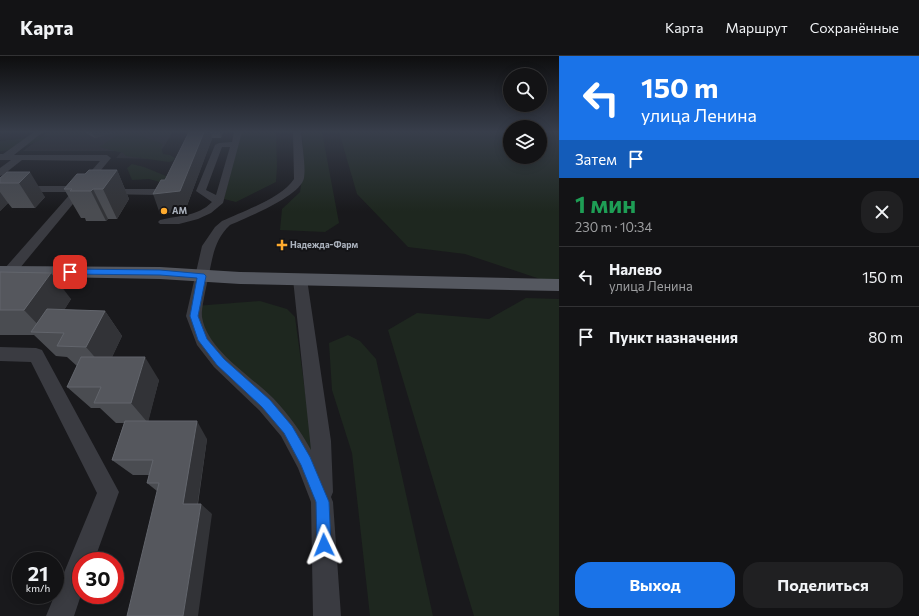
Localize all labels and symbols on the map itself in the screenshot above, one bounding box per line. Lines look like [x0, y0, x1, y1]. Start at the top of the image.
place label: АМ [172, 205, 187, 216]
marker: АМ [159, 206, 169, 216]
place label: Надежда-Фарм [290, 239, 358, 250]
marker: Надежда-Фарм [277, 240, 287, 250]
pin [53, 255, 87, 289]
position arrow [303, 524, 345, 566]
speed limit sign: 30 [72, 552, 124, 604]

